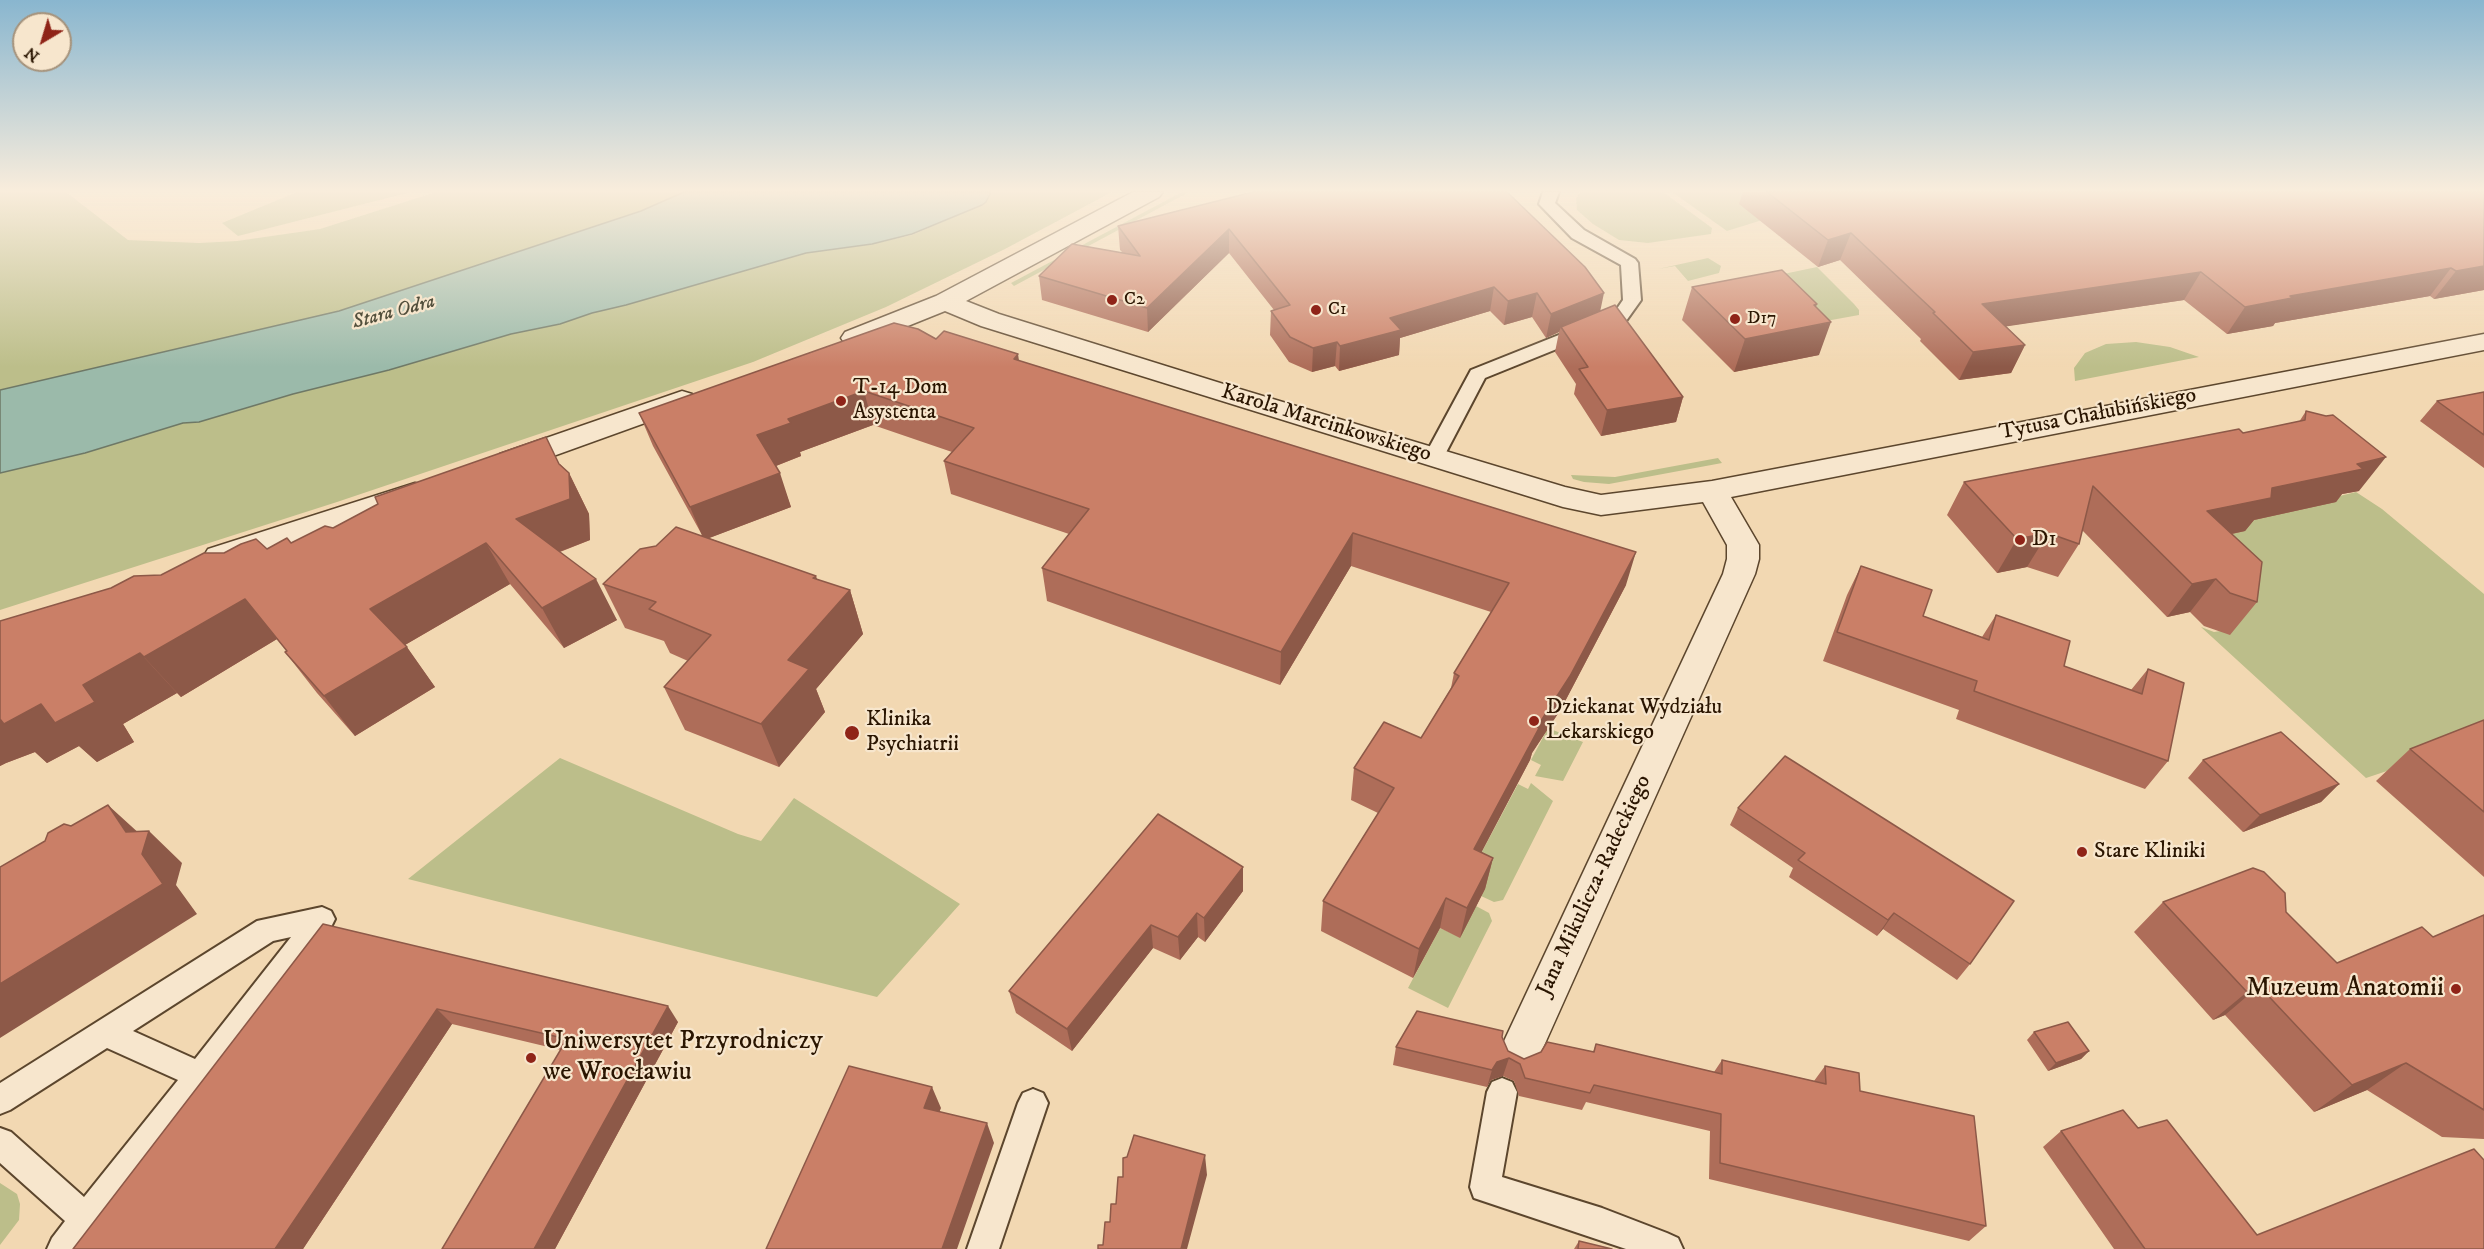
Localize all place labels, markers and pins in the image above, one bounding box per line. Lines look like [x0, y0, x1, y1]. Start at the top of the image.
place label: C2 [1124, 289, 1145, 311]
marker: C2 [1105, 293, 1119, 307]
place label: C1 [1328, 299, 1347, 321]
marker: C1 [1309, 303, 1323, 317]
place label: D17 [1747, 308, 1777, 330]
marker: D17 [1728, 312, 1742, 326]
place label: T-14 Dom Asystenta [853, 375, 948, 427]
marker: T-14 Dom Asystenta [834, 394, 848, 408]
place label: D1 [2032, 527, 2056, 553]
marker: D1 [2013, 533, 2027, 547]
place label: Dziekanat Wydziału Lekarskiego [1546, 695, 1722, 746]
place label: Klinika Psychiatrii [866, 707, 959, 758]
marker: Dziekanat Wydziału Lekarskiego [1527, 714, 1541, 728]
marker: Klinika Psychiatrii [843, 724, 861, 742]
place label: Stare Kliniki [2094, 839, 2205, 865]
marker: Stare Kliniki [2075, 845, 2089, 859]
place label: Muzeum Anatomii [2246, 973, 2444, 1005]
marker: Muzeum Anatomii [2449, 982, 2463, 996]
place label: Uniwersytet Przyrodniczy we Wrocławiu [543, 1026, 823, 1089]
marker: Uniwersytet Przyrodniczy we Wrocławiu [524, 1051, 538, 1065]

